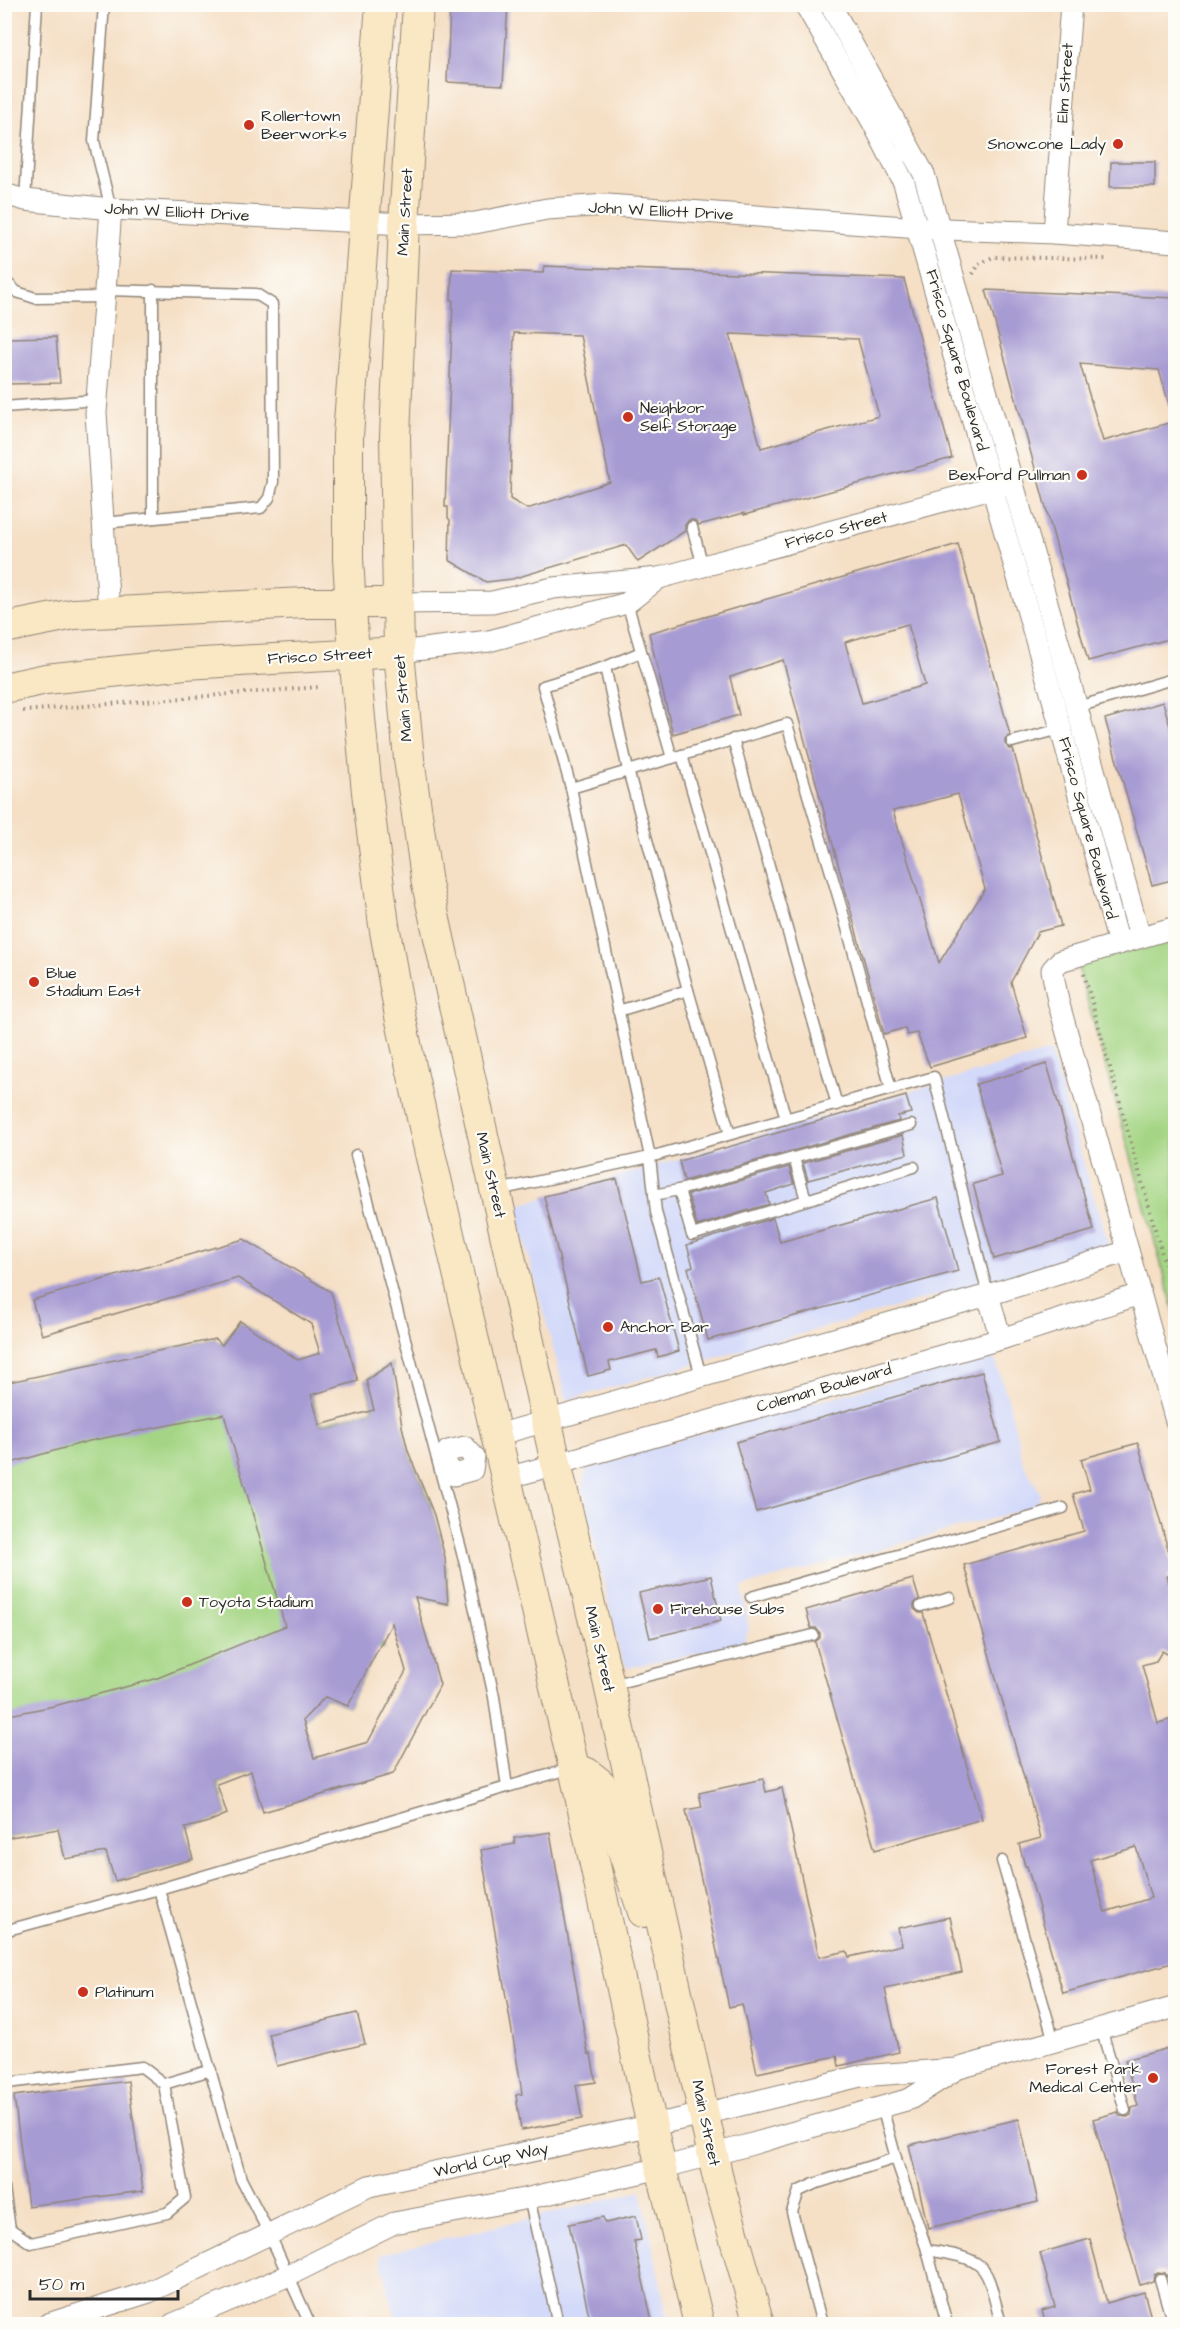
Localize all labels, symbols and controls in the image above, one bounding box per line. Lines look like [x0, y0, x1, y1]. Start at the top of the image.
street label: Elm Street [1051, 42, 1079, 124]
place label: Rollertown Beerworks [261, 105, 347, 145]
marker: Rollertown Beerworks [242, 118, 256, 132]
place label: Snowcone Lady [987, 133, 1106, 156]
marker: Snowcone Lady [1111, 137, 1125, 151]
street label: Main Street [392, 167, 418, 256]
street label: John W Elliott Drive [588, 196, 734, 226]
street label: John W Elliott Drive [104, 197, 250, 227]
street label: Frisco Square Boulevard [921, 267, 993, 453]
place label: Neighbor Self Storage [640, 397, 737, 438]
marker: Neighbor Self Storage [621, 410, 635, 424]
place label: Bexford Pullman [949, 464, 1070, 486]
marker: Bexford Pullman [1075, 468, 1089, 482]
street label: Frisco Street [782, 506, 890, 554]
street label: Frisco Street [267, 642, 374, 670]
street label: Main Street [388, 653, 418, 743]
street label: Frisco Square Boulevard [1053, 735, 1123, 921]
place label: Blue Stadium East [46, 962, 141, 1002]
marker: Blue Stadium East [27, 975, 41, 989]
street label: Main Street [470, 1130, 512, 1221]
place label: Anchor Bar [620, 1316, 709, 1338]
marker: Anchor Bar [601, 1320, 615, 1334]
street label: Coleman Boulevard [754, 1358, 894, 1418]
place label: Toyota Stadium [199, 1591, 313, 1614]
marker: Toyota Stadium [180, 1595, 194, 1609]
place label: Firehouse Subs [670, 1598, 785, 1620]
marker: Firehouse Subs [651, 1602, 665, 1616]
street label: Main Street [579, 1604, 621, 1695]
place label: Platinum [95, 1981, 154, 2003]
marker: Platinum [76, 1985, 90, 1999]
place label: Forest Park Medical Center [1029, 2058, 1141, 2098]
marker: Forest Park Medical Center [1146, 2071, 1160, 2085]
street label: Main Street [686, 2078, 726, 2169]
street label: World Cup Way [432, 2137, 551, 2184]
scale bar [30, 2263, 178, 2301]
text: 50 m [39, 2272, 84, 2297]

